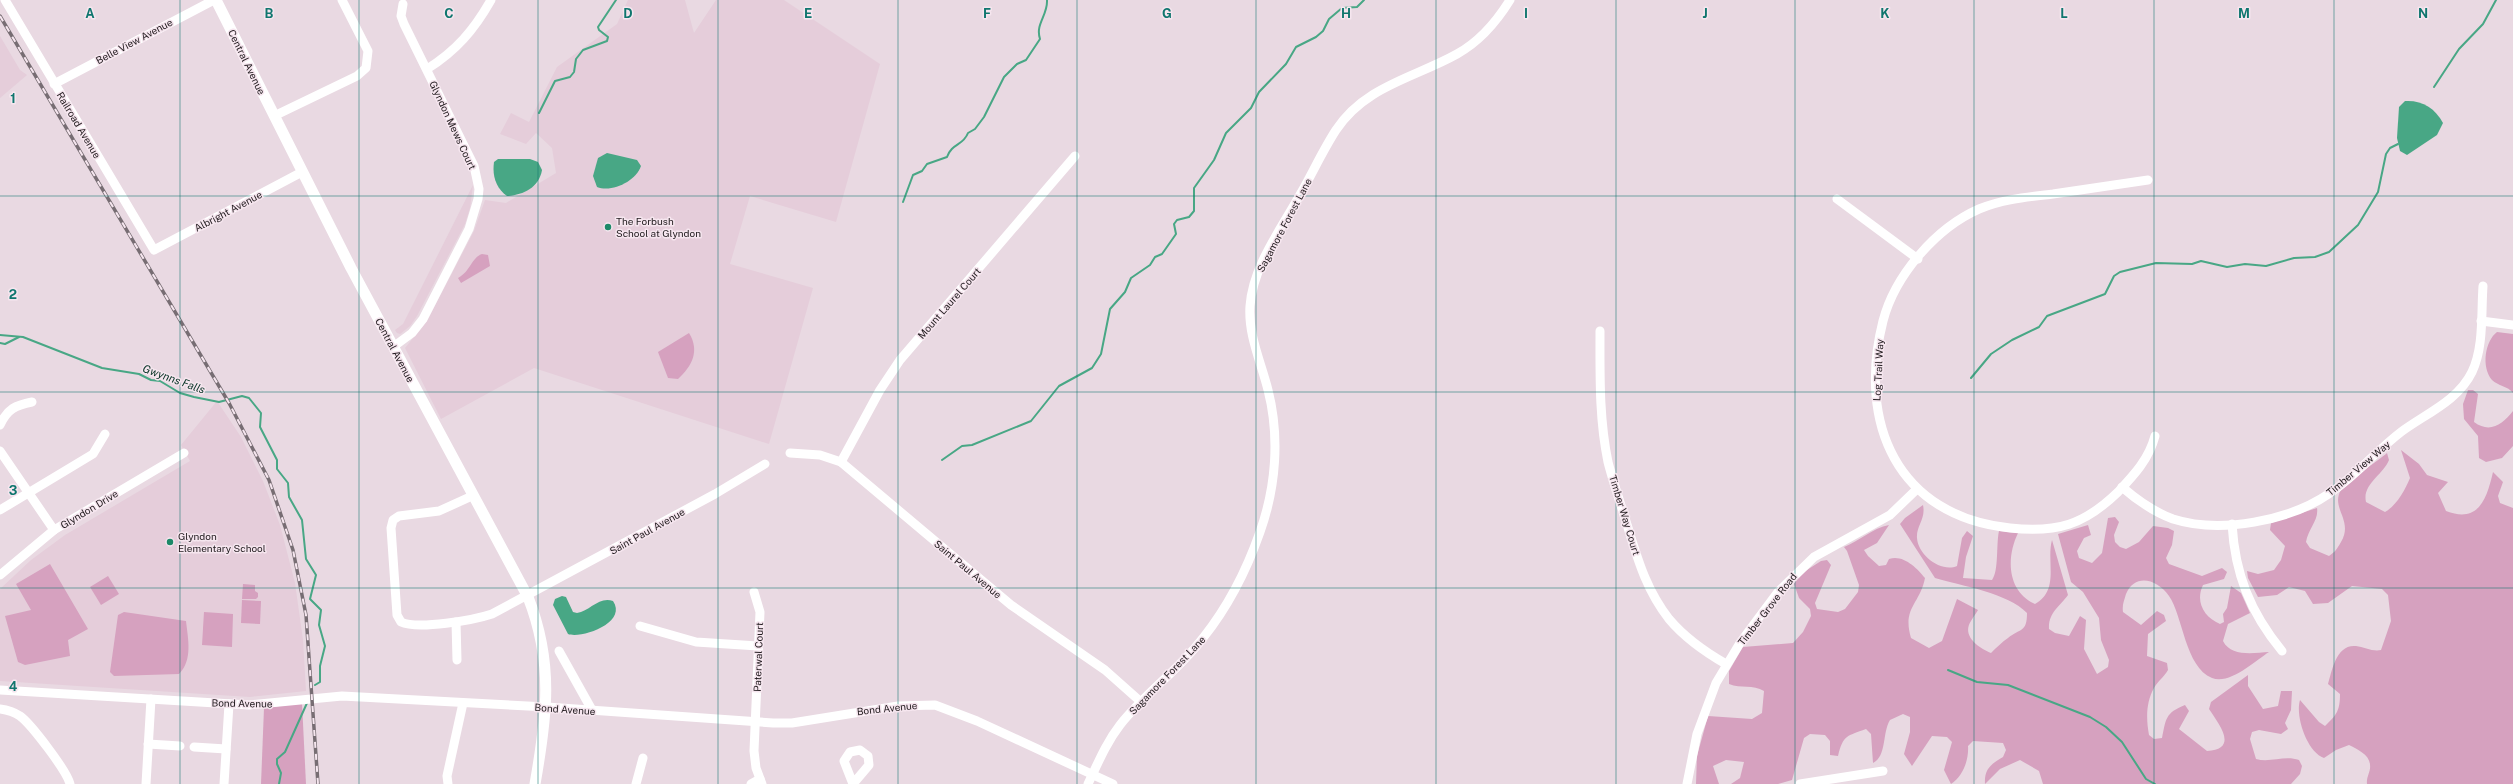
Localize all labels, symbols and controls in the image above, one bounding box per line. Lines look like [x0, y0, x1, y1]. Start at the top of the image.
text: A [85, 6, 95, 21]
text: B [265, 6, 274, 21]
text: C [444, 6, 454, 21]
text: D [623, 6, 633, 21]
text: E [804, 6, 812, 21]
text: F [983, 6, 991, 21]
text: G [1162, 6, 1172, 21]
text: H [1341, 6, 1351, 21]
text: I [1524, 6, 1528, 21]
text: J [1702, 6, 1708, 21]
text: K [1880, 6, 1890, 21]
text: L [2060, 6, 2068, 21]
text: M [2238, 6, 2250, 21]
text: N [2418, 6, 2428, 21]
street label: Belle View Avenue [94, 16, 175, 66]
street label: Central Avenue [226, 27, 268, 97]
street label: Glyndon Mews Court [427, 79, 479, 171]
street label: Railroad Avenue [54, 90, 104, 161]
text: 1 [10, 91, 16, 106]
street label: Sagamore Forest Lane [1254, 176, 1314, 274]
street label: Albright Avenue [192, 188, 264, 234]
place label: The Forbush School at Glyndon [616, 215, 701, 239]
marker: The Forbush School at Glyndon [603, 222, 613, 232]
street label: Mount Laurel Court [915, 265, 983, 341]
text: 2 [9, 287, 17, 302]
street label: Central Avenue [373, 316, 417, 384]
street label: Log Trail Way [1870, 338, 1886, 401]
water label: Gwynns Falls [141, 362, 207, 396]
street label: Timber View Way [2324, 437, 2393, 498]
street label: Timber Way Court [1607, 474, 1643, 557]
text: 3 [9, 483, 18, 498]
street label: Glyndon Drive [58, 487, 120, 531]
street label: Saint Paul Avenue [607, 505, 687, 557]
place label: Glyndon Elementary School [178, 530, 266, 554]
marker: Glyndon Elementary School [165, 537, 175, 547]
street label: Saint Paul Avenue [932, 537, 1004, 601]
street label: Timber Grove Road [1735, 570, 1799, 648]
street label: Paterwal Court [751, 622, 765, 692]
street label: Sagamore Forest Lane [1126, 633, 1208, 717]
text: 4 [9, 679, 18, 694]
street label: Bond Avenue [211, 696, 273, 710]
street label: Bond Avenue [856, 699, 918, 717]
street label: Bond Avenue [534, 701, 596, 717]

